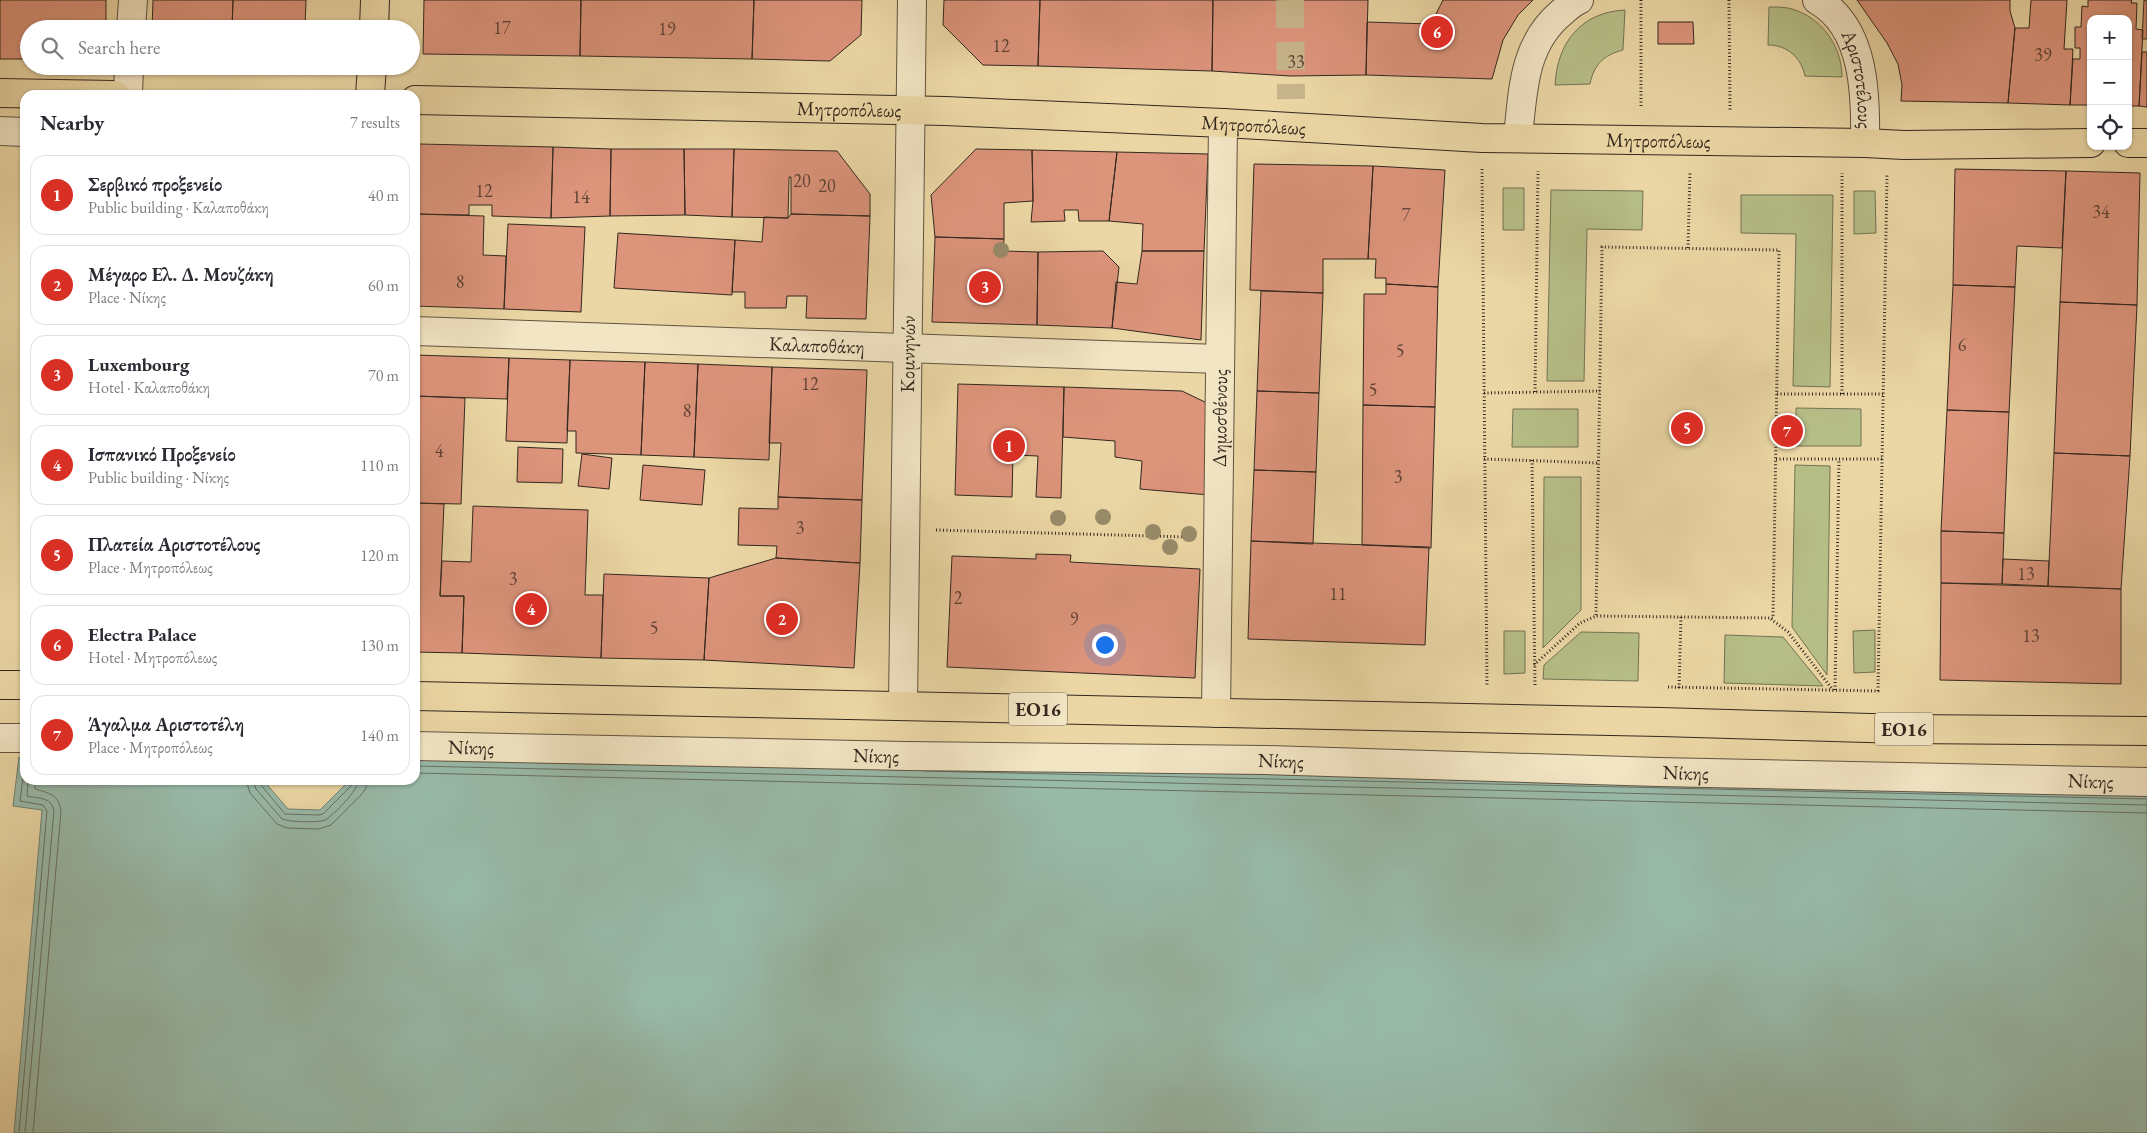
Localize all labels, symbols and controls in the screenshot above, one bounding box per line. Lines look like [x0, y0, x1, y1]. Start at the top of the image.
pin: 6 [1421, 13, 1453, 51]
map controls [2087, 15, 2132, 150]
button: + [2087, 15, 2132, 60]
house number: 17 [493, 16, 511, 39]
house number: 19 [658, 17, 676, 40]
search box [20, 20, 420, 75]
street label: Αριστοτέλους [1835, 24, 1878, 129]
icon: search [38, 34, 66, 62]
house number: 12 [992, 34, 1010, 57]
text: Search here [78, 35, 160, 60]
house number: 39 [2034, 43, 2052, 66]
house number: 33 [1287, 50, 1305, 73]
button: − [2087, 60, 2132, 105]
street label: Μητροπόλεως [796, 95, 902, 123]
button: locate [2087, 105, 2132, 150]
text: Nearby [40, 109, 104, 136]
street label: Μητροπόλεως [1201, 109, 1307, 141]
text: 7 results [350, 112, 400, 133]
street label: Μητροπόλεως [1606, 127, 1711, 154]
house number: 20 [793, 169, 811, 192]
text: Σερβικό προξενείο [88, 172, 222, 197]
house number: 20 [818, 174, 836, 197]
house number: 12 [475, 179, 493, 202]
text: 1 [53, 185, 61, 206]
text: 40 m [368, 185, 399, 206]
house number: 14 [572, 185, 590, 208]
text: Public building · Καλαποθάκη [88, 197, 269, 218]
house number: 34 [2092, 200, 2110, 223]
house number: 7 [1402, 203, 1411, 226]
text: Μέγαρο Ελ. Δ. Μουζάκη [88, 262, 274, 287]
pin: 3 [969, 268, 1001, 306]
house number: 8 [456, 270, 464, 293]
text: 2 [53, 275, 61, 296]
text: 60 m [368, 275, 399, 296]
text: Place · Νίκης [88, 287, 166, 308]
street label: Κομνηνών [894, 315, 921, 393]
street label: Καλαποθάκη [768, 330, 865, 360]
house number: 6 [1958, 333, 1967, 356]
house number: 5 [1396, 339, 1404, 362]
text: Luxembourg [88, 352, 189, 377]
text: 3 [53, 365, 61, 386]
text: 70 m [368, 365, 399, 386]
street label: Δημοσθένους [1206, 369, 1233, 467]
house number: 12 [801, 372, 819, 395]
text: Hotel · Καλαποθάκη [88, 377, 210, 398]
house number: 5 [1369, 378, 1377, 401]
house number: 8 [683, 399, 691, 422]
pin: 5 [1671, 409, 1703, 447]
pin: 7 [1771, 412, 1803, 450]
pin: 1 [993, 427, 1025, 465]
house number: 4 [435, 439, 444, 462]
text: Ισπανικό Προξενείο [88, 442, 236, 467]
text: 4 [53, 455, 61, 476]
text: 110 m [360, 455, 399, 476]
house number: 3 [1394, 465, 1402, 488]
text: Public building · Νίκης [88, 467, 229, 488]
house number: 3 [796, 516, 804, 539]
text: Πλατεία Αριστοτέλους [88, 532, 260, 557]
text: 5 [53, 545, 61, 566]
text: 120 m [360, 545, 399, 566]
text: Place · Μητροπόλεως [88, 557, 213, 578]
house number: 13 [2017, 562, 2035, 585]
house number: 3 [509, 567, 517, 590]
house number: 11 [1329, 582, 1347, 605]
house number: 2 [954, 586, 963, 609]
pin: 4 [515, 590, 547, 628]
pin: 2 [766, 600, 798, 638]
house number: 9 [1070, 607, 1079, 630]
house number: 5 [650, 616, 658, 639]
text: Electra Palace [88, 622, 196, 647]
house number: 13 [2022, 624, 2040, 647]
your location [1092, 632, 1118, 658]
text: 6 [53, 635, 61, 656]
text: 130 m [360, 635, 399, 656]
text: Hotel · Μητροπόλεως [88, 647, 217, 668]
road number: ΕΟ16 [1009, 692, 1067, 726]
text: Άγαλμα Αριστοτέλη [88, 712, 244, 737]
road number: ΕΟ16 [1875, 712, 1933, 746]
text: 7 [53, 725, 61, 746]
text: 140 m [360, 725, 399, 746]
street label: Νίκης [448, 734, 494, 761]
text: Place · Μητροπόλεως [88, 737, 213, 758]
street label: Νίκης [853, 742, 899, 769]
street label: Νίκης [1258, 747, 1304, 774]
street label: Νίκης [1662, 759, 1709, 786]
street label: Νίκης [2067, 767, 2114, 794]

